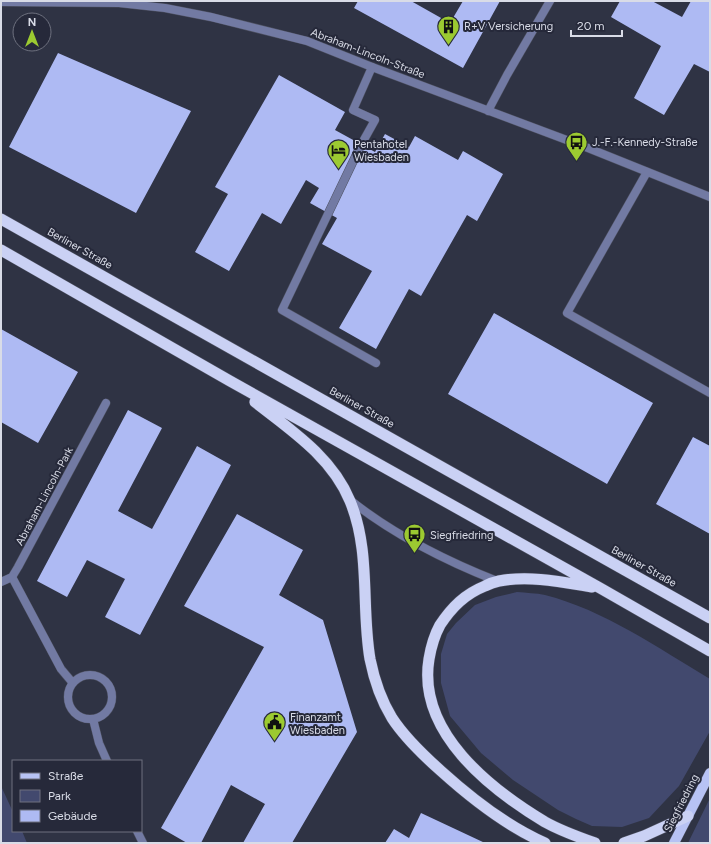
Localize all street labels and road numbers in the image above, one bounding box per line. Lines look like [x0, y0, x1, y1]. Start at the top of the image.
street label: Abraham-Lincoln-Straße [309, 26, 427, 81]
street label: Berliner Straße [45, 225, 115, 272]
street label: Berliner Straße [327, 384, 397, 431]
street label: Abraham-Lincoln-Park [13, 444, 76, 548]
street label: Berliner Straße [609, 543, 679, 590]
street label: Siegfriedring [661, 772, 702, 834]

